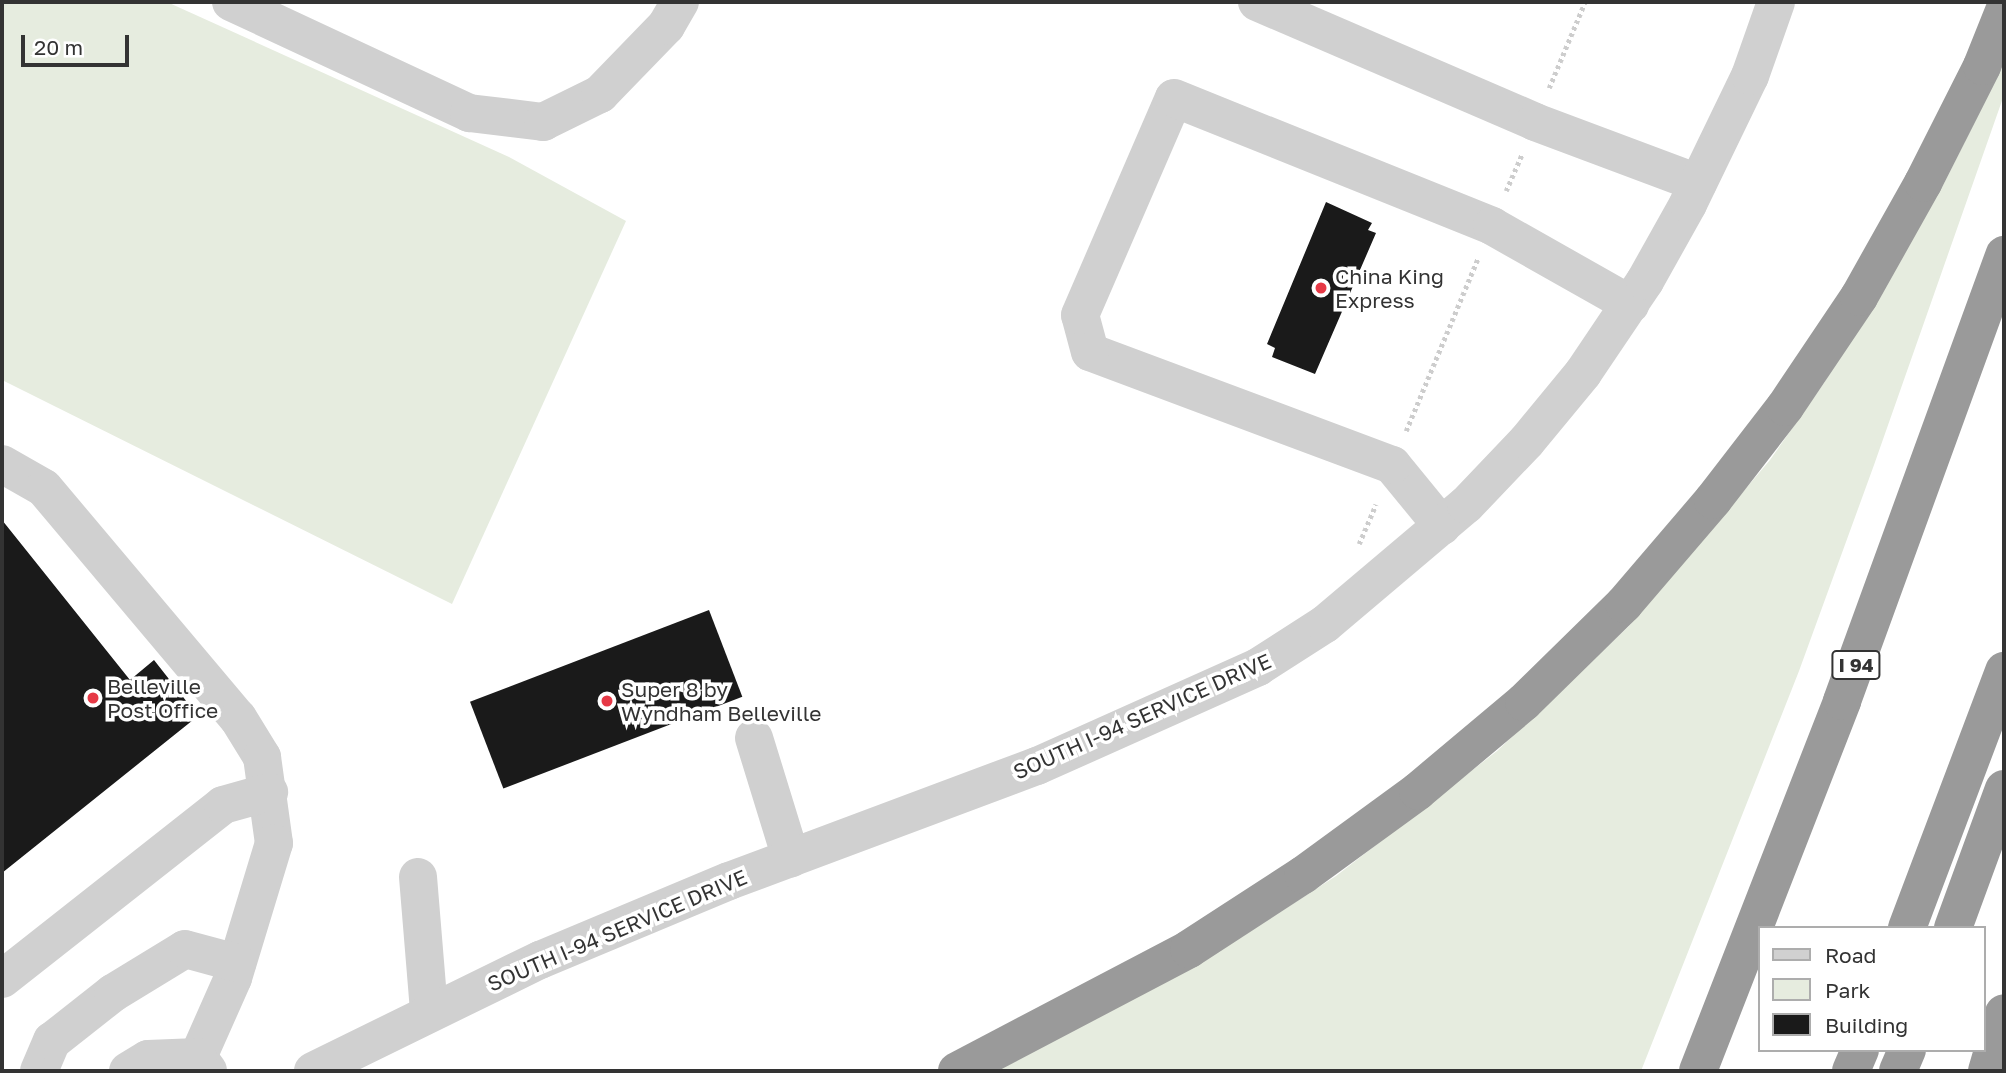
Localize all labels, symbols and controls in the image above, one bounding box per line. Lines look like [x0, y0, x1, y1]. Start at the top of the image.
scale bar [24, 21, 133, 65]
text: 20 m [34, 34, 83, 60]
place label: China King Express [1335, 263, 1444, 313]
marker: China King Express [1313, 280, 1329, 296]
street label: SOUTH I-94 SERVICE DRIVE [1009, 648, 1275, 784]
road number: I 94 [1830, 650, 1882, 680]
place label: Belleville Post Office [107, 673, 218, 723]
place label: Super 8 by Wyndham Belleville [621, 676, 821, 726]
marker: Belleville Post Office [85, 690, 101, 706]
marker: Super 8 by Wyndham Belleville [599, 693, 615, 709]
street label: SOUTH I-94 SERVICE DRIVE [483, 864, 751, 996]
legend [1758, 926, 1985, 1052]
text: Road [1825, 942, 1876, 968]
text: Park [1825, 977, 1870, 1003]
text: Building [1825, 1012, 1908, 1038]

